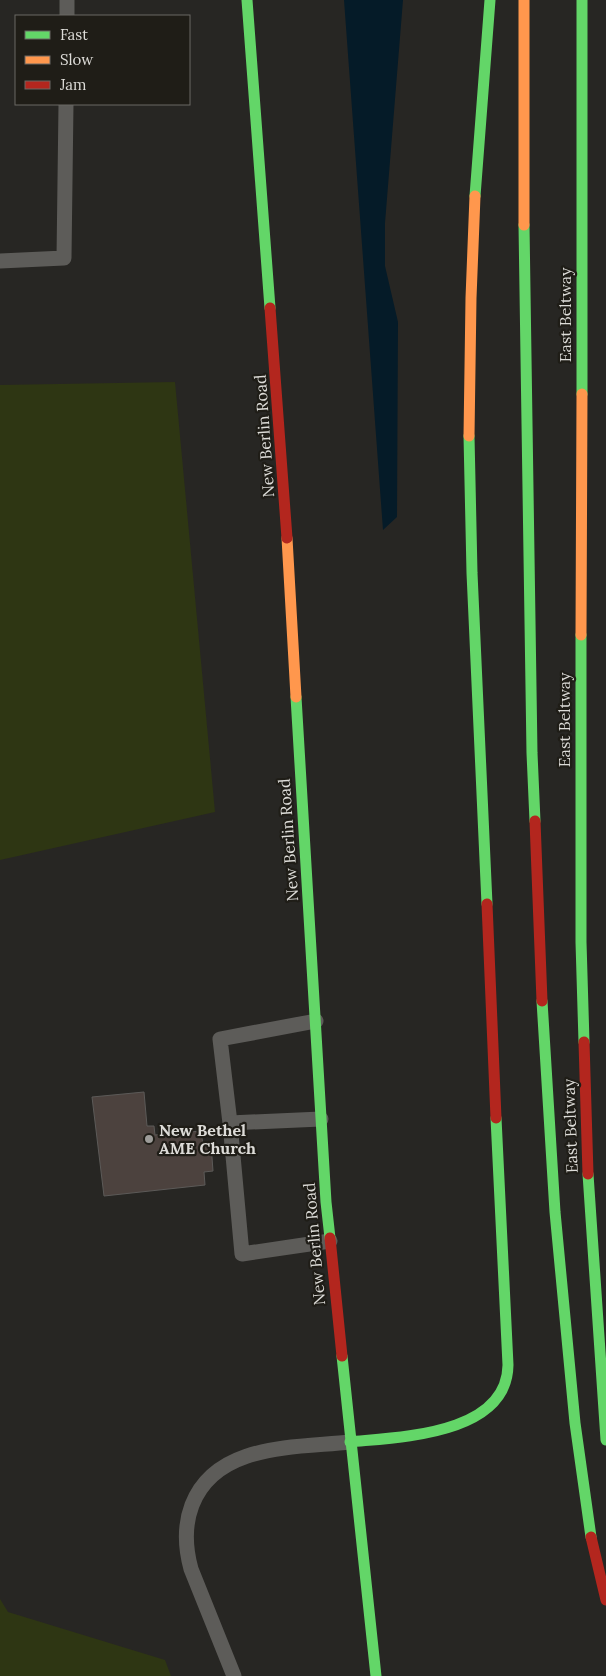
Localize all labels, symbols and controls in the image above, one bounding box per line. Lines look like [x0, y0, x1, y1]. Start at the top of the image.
legend [15, 15, 190, 105]
text: Fast [60, 25, 88, 44]
text: Slow [60, 50, 93, 69]
text: Jam [59, 75, 87, 94]
street label: East Beltway [555, 267, 575, 362]
street label: New Berlin Road [250, 374, 278, 498]
street label: East Beltway [554, 672, 574, 767]
street label: New Berlin Road [274, 778, 302, 902]
street label: East Beltway [558, 1078, 582, 1174]
place label: New Bethel AME Church [159, 1120, 256, 1158]
marker: New Bethel AME Church [143, 1133, 155, 1145]
street label: New Berlin Road [299, 1181, 329, 1306]

